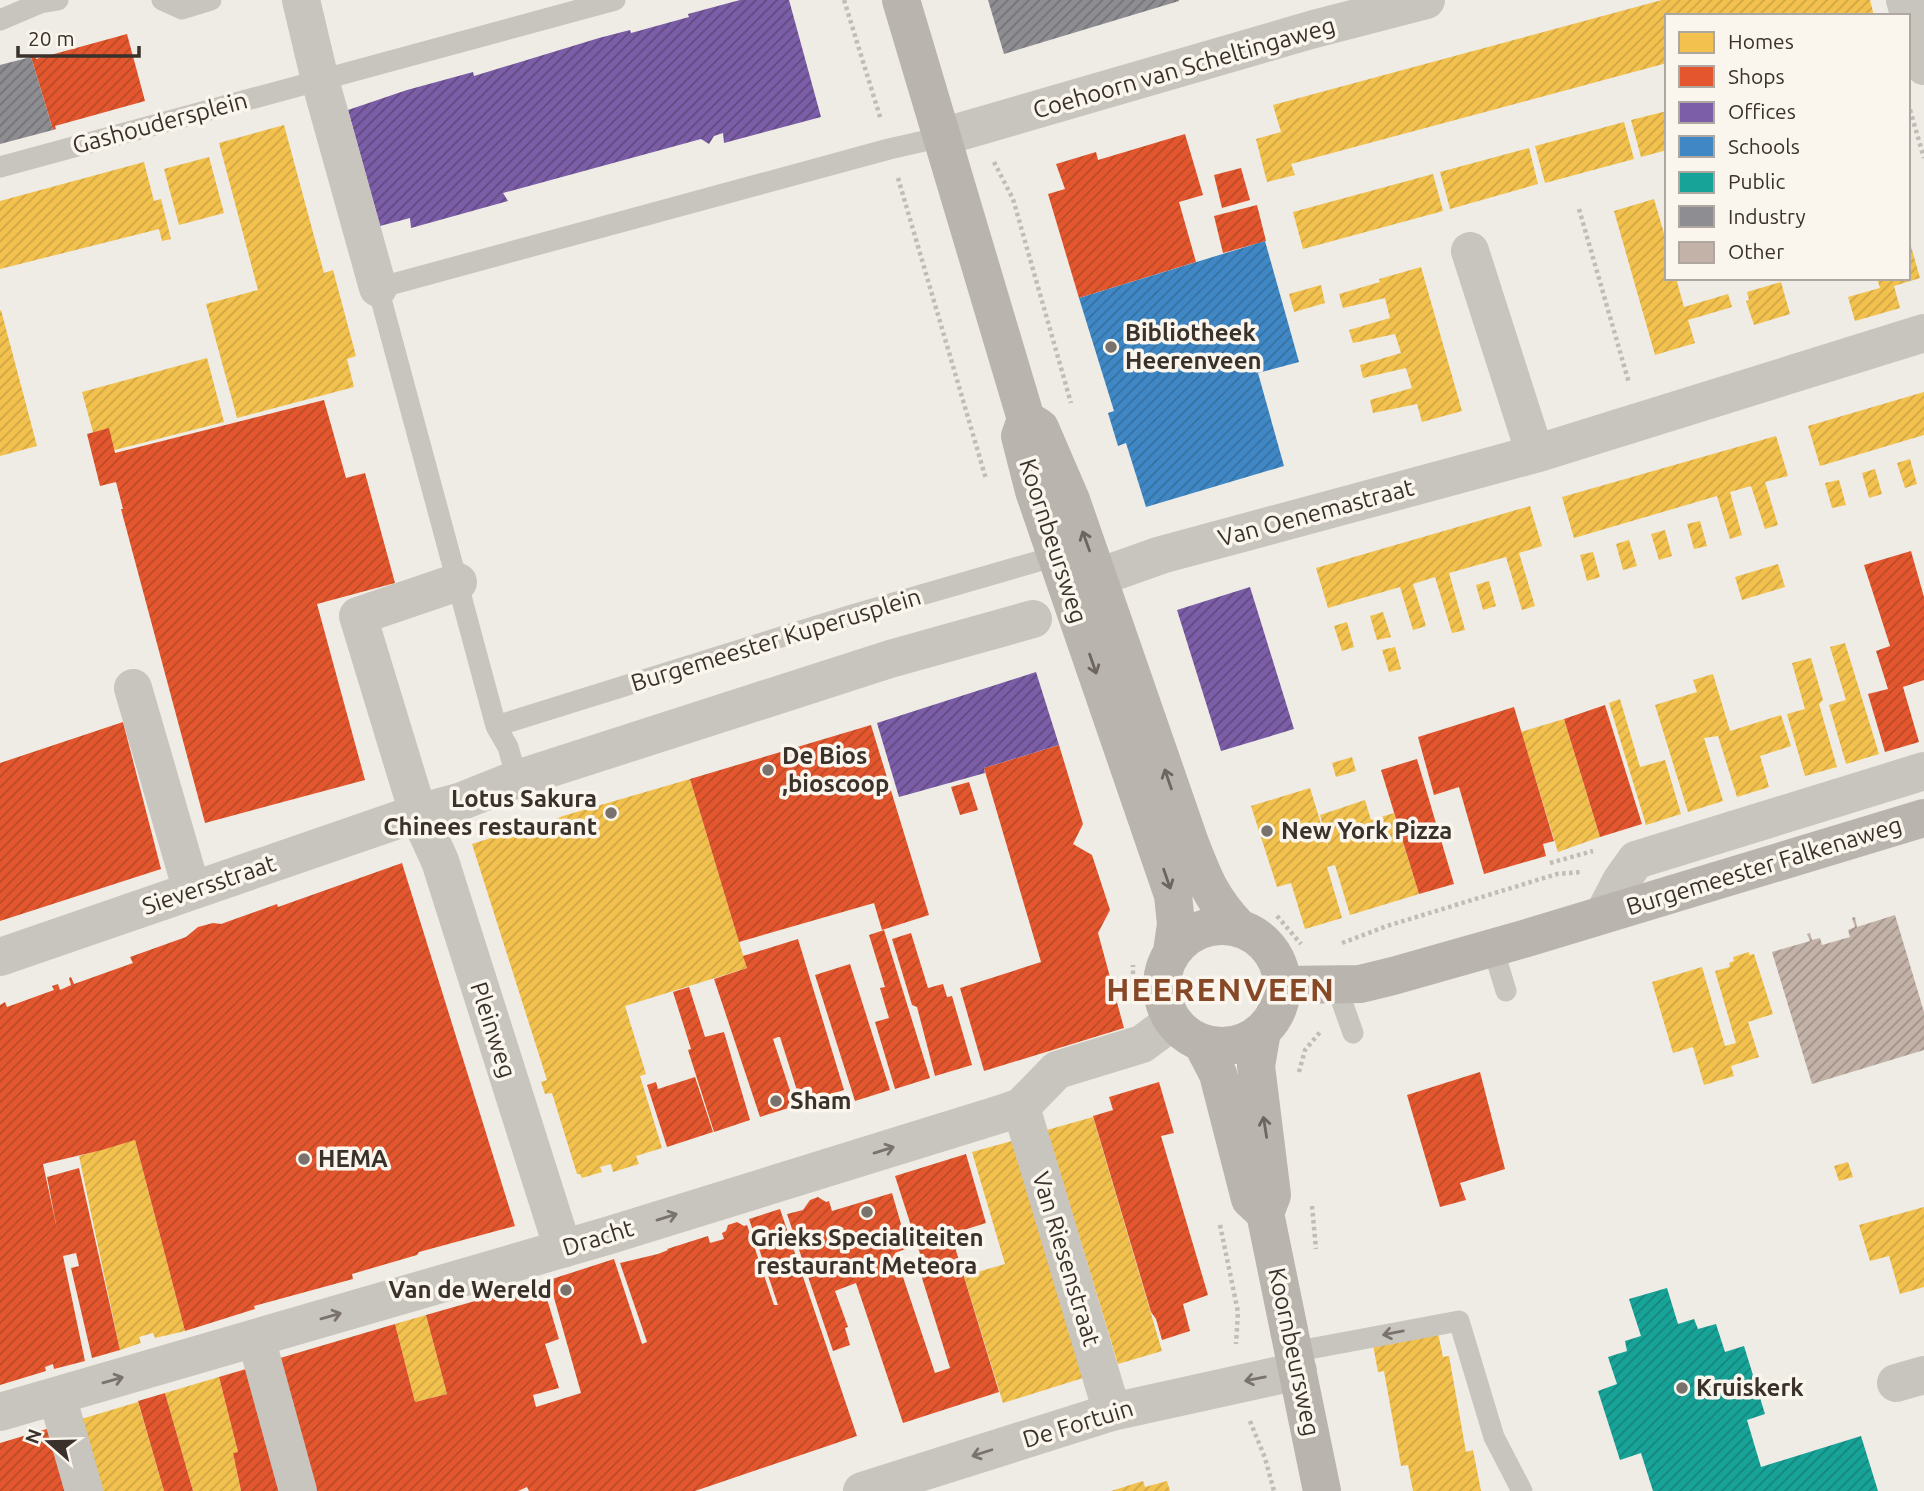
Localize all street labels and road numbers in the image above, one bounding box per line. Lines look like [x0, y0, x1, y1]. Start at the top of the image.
street label: Coehoorn van Scheltingaweg [1030, 11, 1338, 124]
street label: Gashoudersplein [69, 86, 250, 159]
street label: Koornbeursweg [1014, 455, 1093, 626]
street label: Van Oenemastraat [1215, 473, 1417, 552]
street label: Burgemeester Kuperusplein [628, 582, 924, 697]
street label: Burgemeester Falkenaweg [1623, 811, 1905, 920]
street label: Sieversstraat [139, 849, 280, 920]
street label: Pleinweg [465, 979, 522, 1081]
street label: Van Riesenstraat [1027, 1168, 1106, 1350]
street label: Dracht [559, 1214, 637, 1261]
street label: Koornbeursweg [1263, 1265, 1326, 1439]
street label: De Fortuin [1019, 1394, 1136, 1453]

